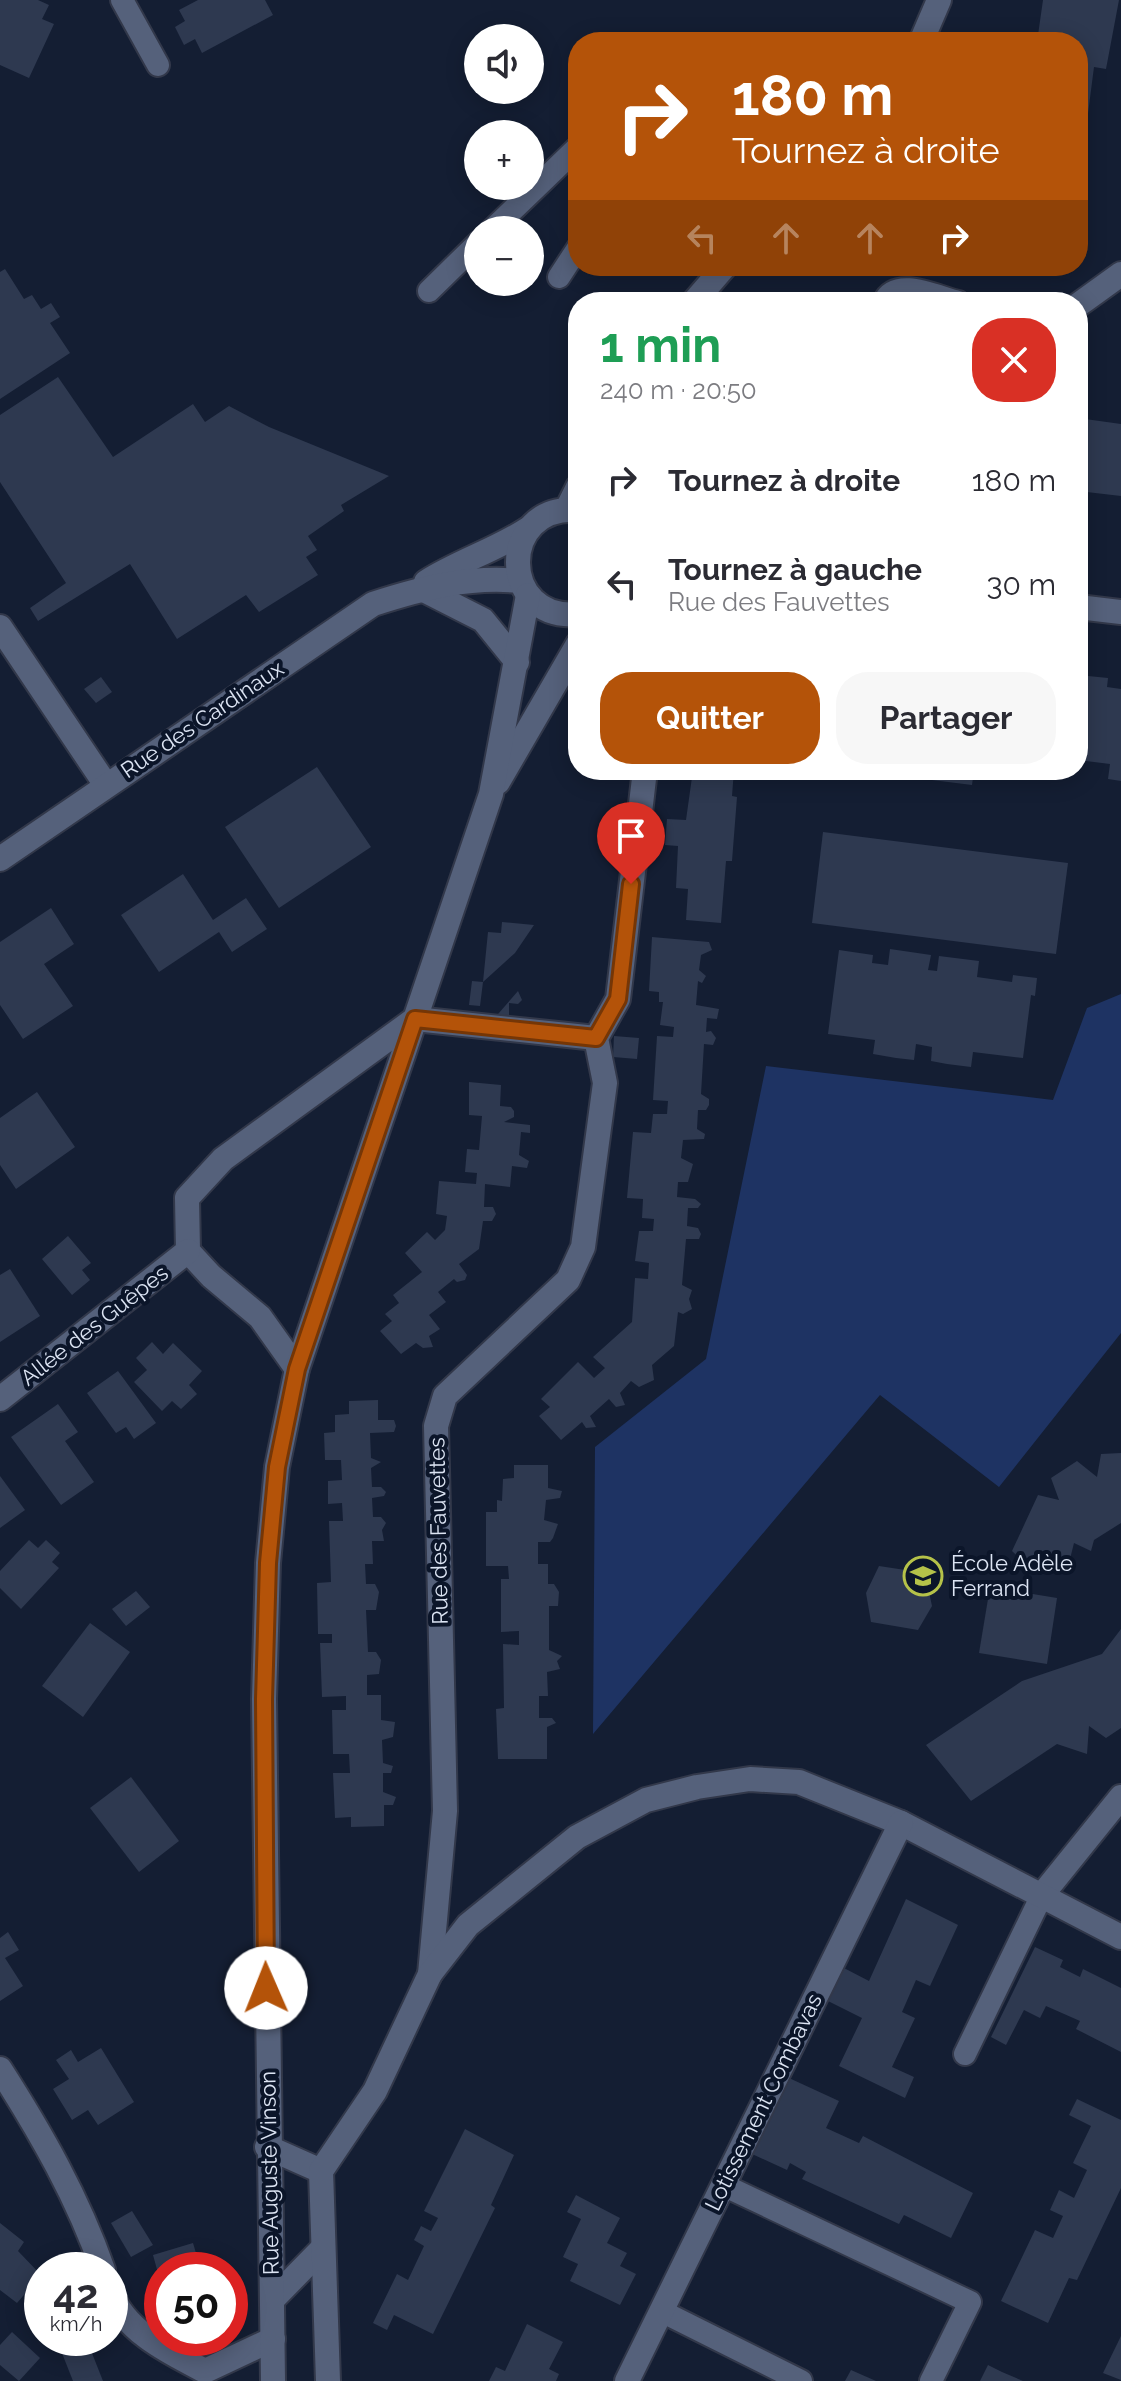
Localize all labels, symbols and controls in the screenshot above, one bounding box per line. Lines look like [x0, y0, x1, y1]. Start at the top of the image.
map controls [464, 24, 544, 296]
button: sound [464, 24, 544, 104]
text: 180 m [732, 62, 893, 128]
icon: right [600, 64, 704, 168]
button: + [464, 120, 544, 200]
text: Tournez à droite [732, 129, 1000, 171]
button: − [464, 216, 544, 296]
icon: left [680, 216, 724, 260]
icon: ahead [764, 216, 808, 260]
icon: ahead [848, 216, 892, 260]
icon: right [932, 216, 976, 260]
text: 1 min [600, 317, 721, 373]
button: close [972, 318, 1056, 402]
text: 240 m · 20:50 [600, 375, 757, 405]
icon: right [600, 458, 644, 502]
text: Tournez à droite [668, 463, 900, 498]
text: 180 m [972, 463, 1056, 498]
text: Tournez à gauche [668, 552, 922, 587]
icon: left [600, 562, 644, 606]
text: 30 m [986, 567, 1056, 602]
text: Rue des Fauvettes [668, 587, 890, 617]
street label: Rue des Cardinaux [116, 655, 288, 783]
button: Quitter [600, 672, 820, 764]
button: Partager [836, 672, 1056, 764]
pin [597, 802, 665, 884]
icon: arrive [609, 814, 653, 858]
street label: Allée des Guêpes [15, 1259, 173, 1391]
street label: Rue des Fauvettes [423, 1437, 453, 1625]
place label: École Adèle Ferrand [951, 1550, 1073, 1601]
school or university icon: École Adèle Ferrand [902, 1555, 944, 1597]
position arrow [224, 1946, 308, 2030]
street label: Lotissement Combavas [699, 1989, 827, 2215]
street label: Rue Auguste Vinson [254, 2071, 284, 2275]
speed limit sign: 50 [144, 2252, 248, 2356]
text: 42 [53, 2270, 99, 2317]
text: km/h [50, 2312, 102, 2336]

